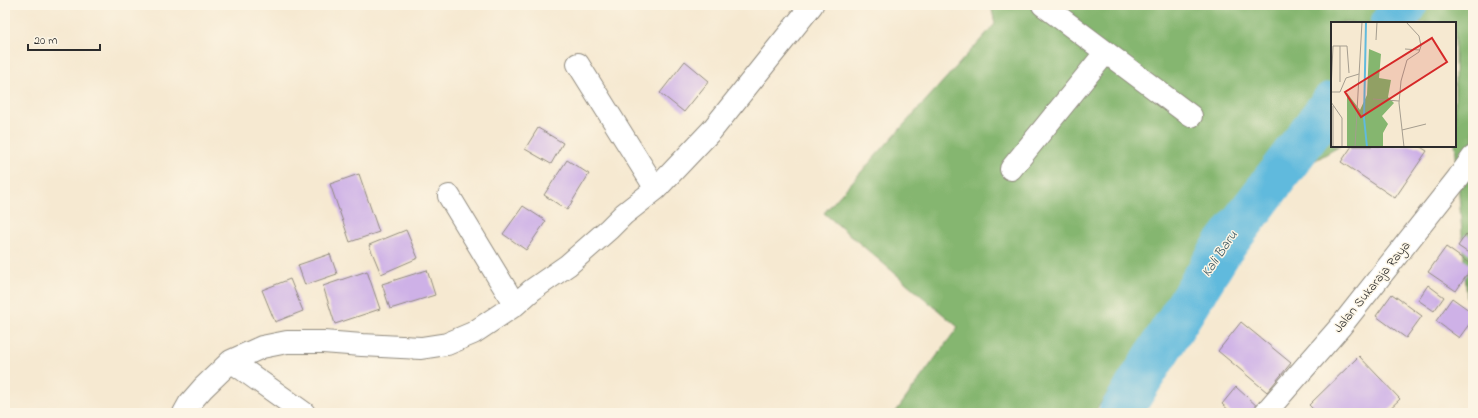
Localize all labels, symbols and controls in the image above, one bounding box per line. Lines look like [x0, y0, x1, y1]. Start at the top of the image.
inset map [1331, 22, 1456, 147]
scale bar [28, 26, 100, 52]
text: 20 m [34, 32, 57, 50]
water label: Kali Baru [1197, 227, 1243, 281]
street label: Jalan Sukaraja Raya [1329, 237, 1416, 338]

